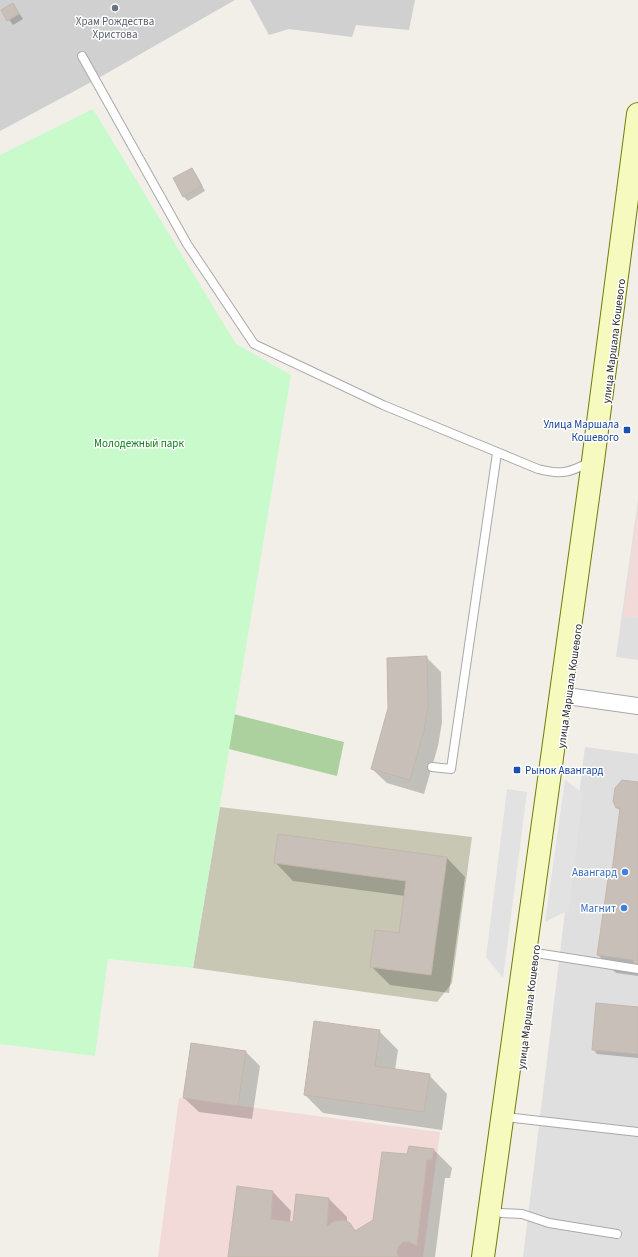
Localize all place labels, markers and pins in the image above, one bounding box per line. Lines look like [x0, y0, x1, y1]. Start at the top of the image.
marker: Храм Рождества Христова [110, 3, 120, 13]
place label: Храм Рождества Христова [76, 14, 154, 42]
place label: Улица Маршала Кошевого [543, 417, 619, 445]
marker: Улица Маршала Кошевого [622, 425, 632, 435]
place label: Рынок Авангард [525, 763, 604, 778]
marker: Рынок Авангард [512, 765, 522, 775]
place label: Авангард [572, 865, 617, 880]
marker: Авангард [620, 867, 630, 877]
place label: Магнит [580, 901, 616, 916]
marker: Магнит [619, 903, 629, 913]

